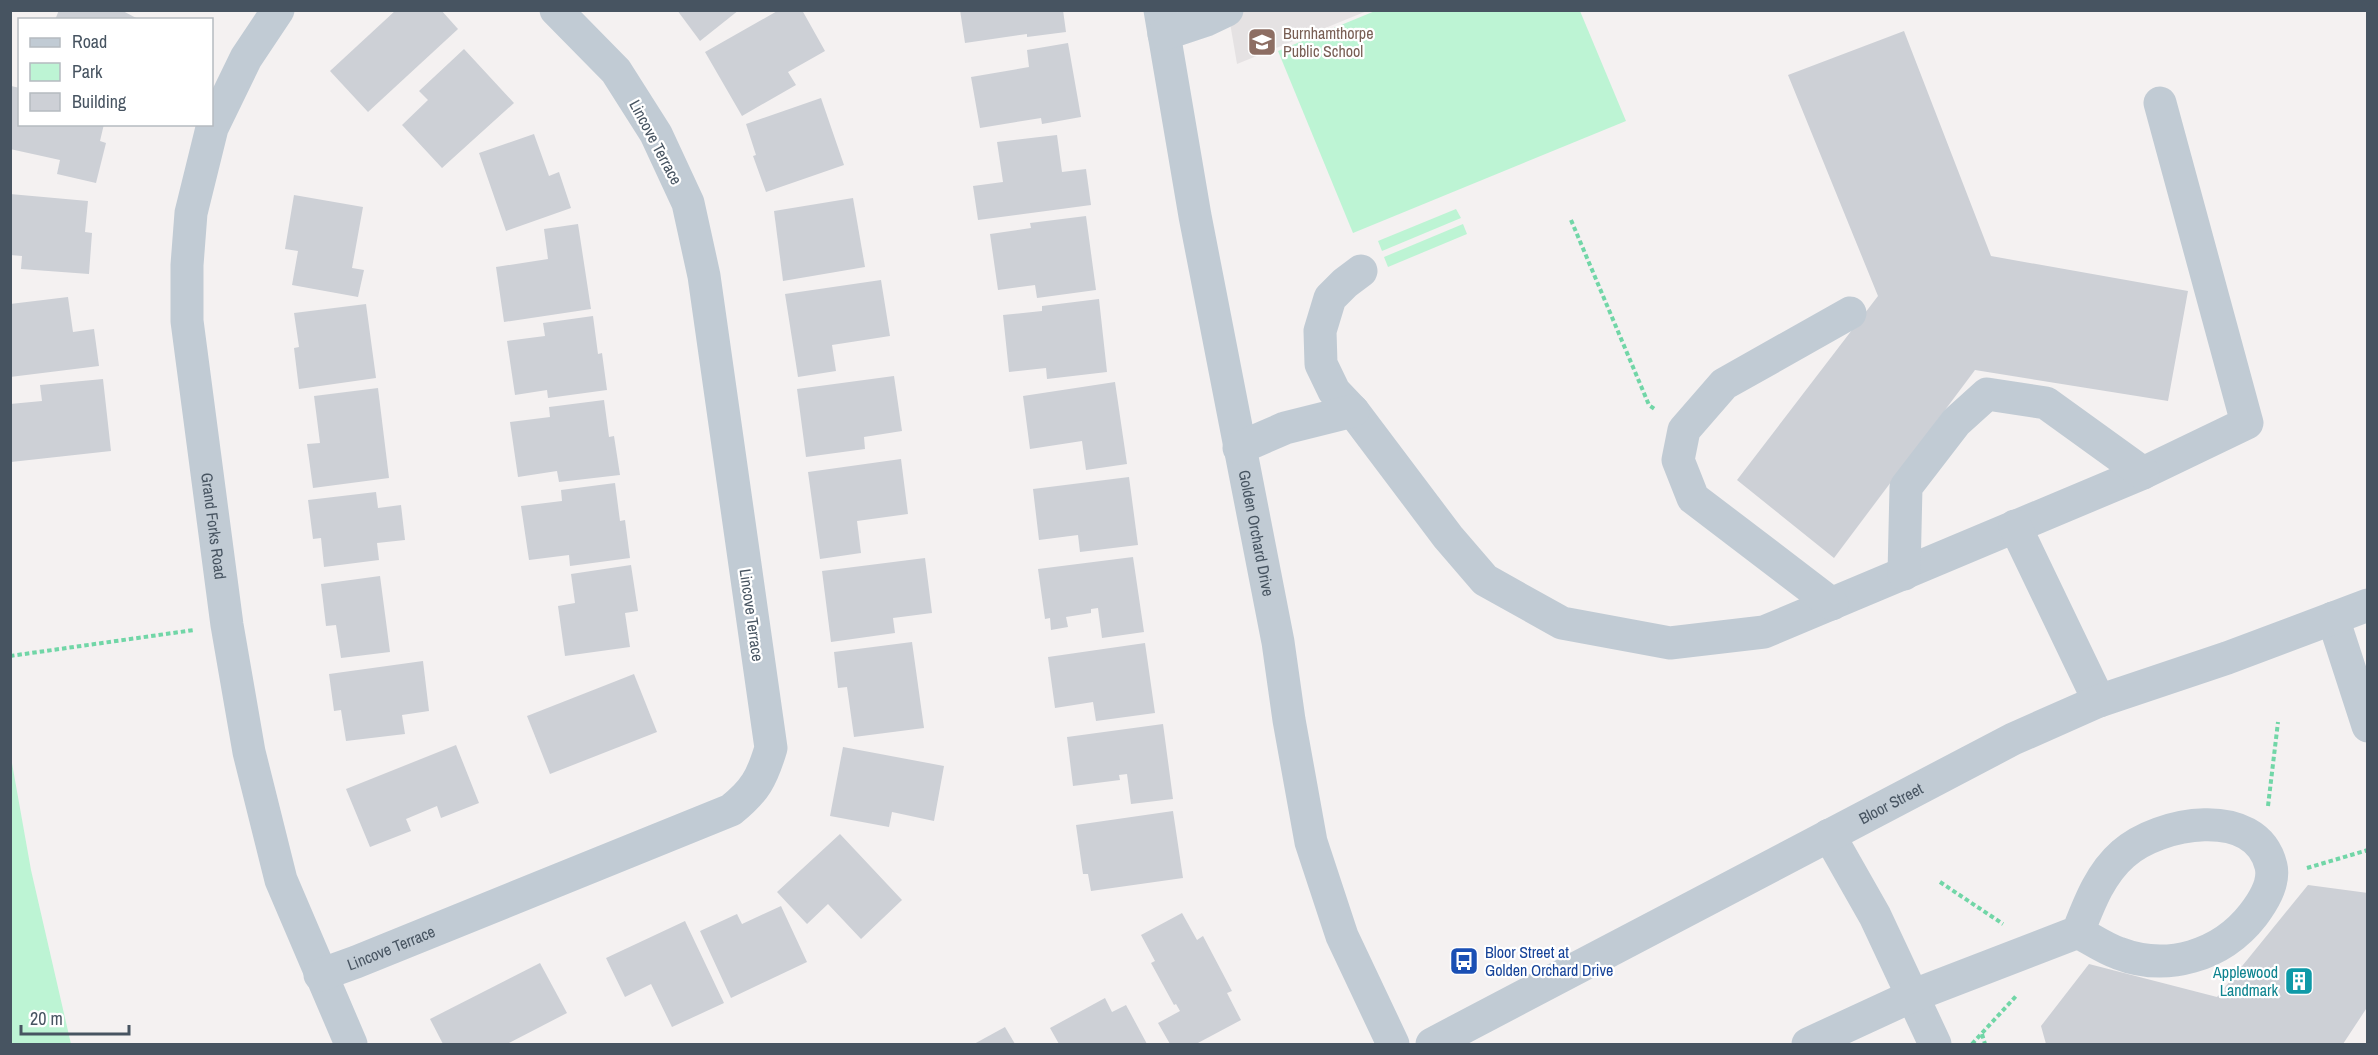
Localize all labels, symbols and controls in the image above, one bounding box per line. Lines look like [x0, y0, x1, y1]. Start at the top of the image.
legend [18, 18, 213, 126]
place label: Burnhamthorpe Public School [1283, 22, 1373, 62]
school or university icon: Burnhamthorpe Public School [1246, 26, 1278, 58]
text: Road [72, 29, 107, 54]
text: Park [72, 59, 103, 84]
text: Building [72, 89, 127, 114]
street label: Lincove Terrace [624, 96, 688, 188]
street label: Golden Orchard Drive [1234, 468, 1280, 598]
street label: Grand Forks Road [196, 471, 232, 581]
street label: Lincove Terrace [735, 567, 769, 663]
street label: Bloor Street [1855, 777, 1927, 829]
street label: Lincove Terrace [344, 920, 438, 975]
place label: Bloor Street at Golden Orchard Drive [1485, 941, 1613, 981]
bus stop icon: Bloor Street at Golden Orchard Drive [1448, 945, 1480, 977]
place label: Applewood Landmark [2212, 961, 2278, 1001]
building icon: Applewood Landmark [2283, 965, 2315, 997]
scale bar [21, 998, 129, 1036]
text: 20 m [30, 1006, 63, 1031]

